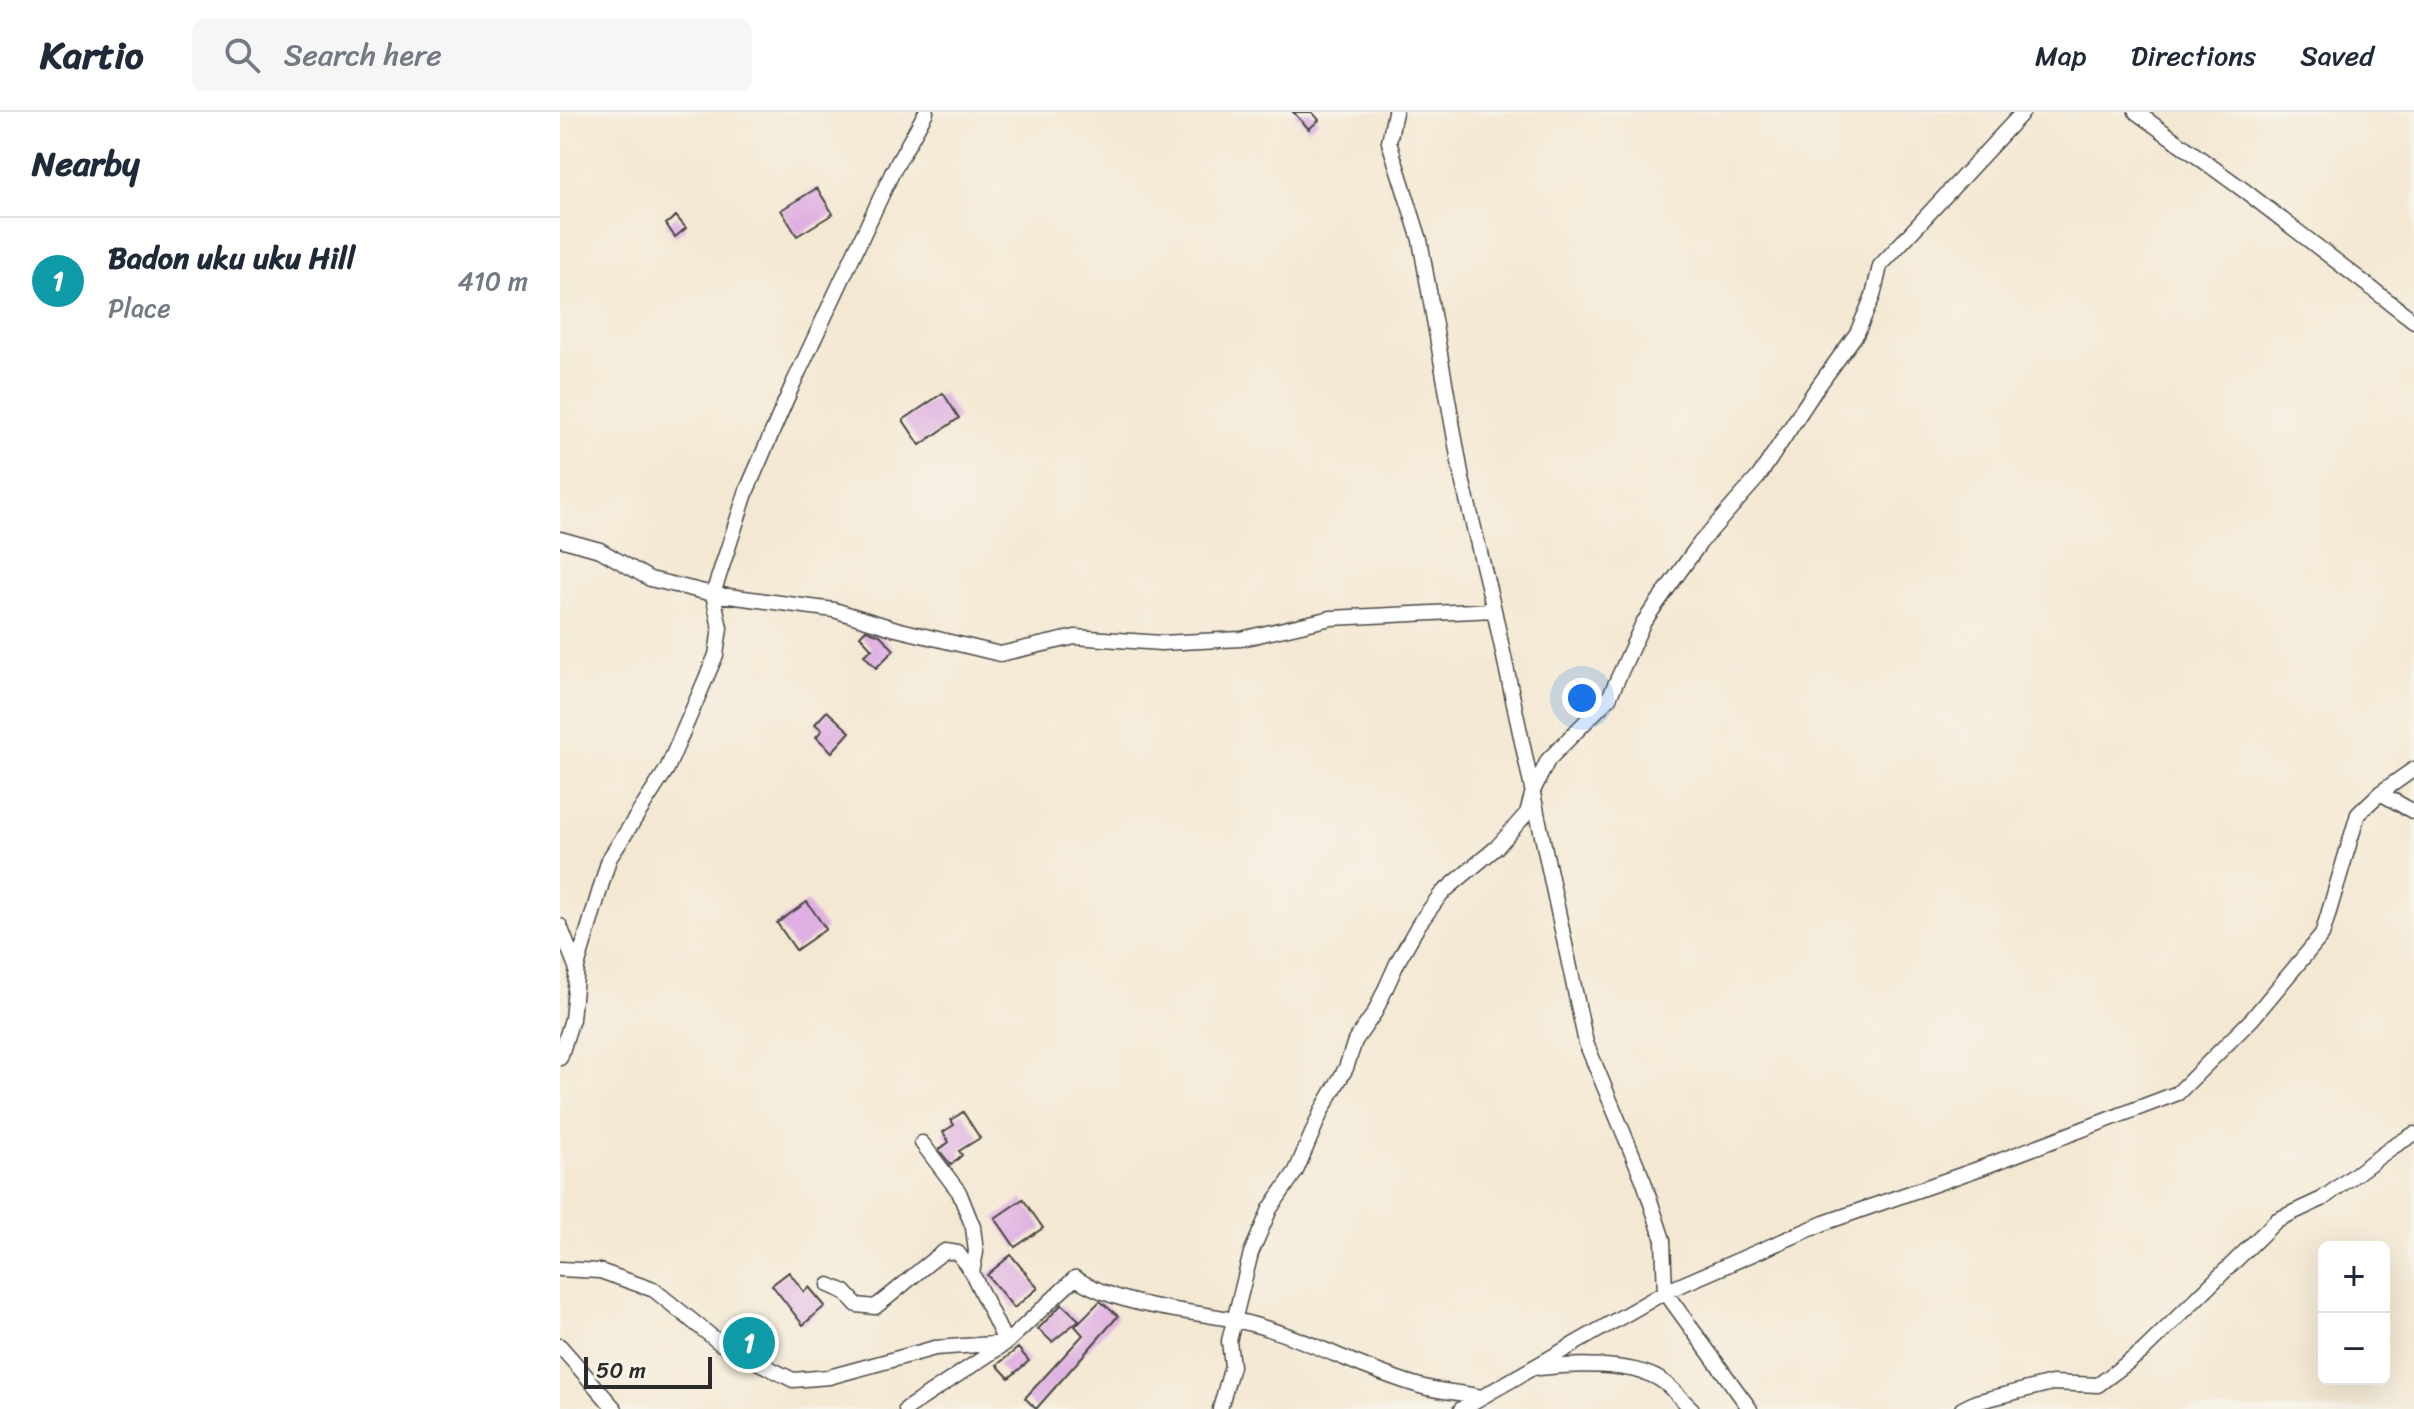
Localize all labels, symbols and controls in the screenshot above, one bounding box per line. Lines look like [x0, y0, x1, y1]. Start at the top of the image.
search box [192, 19, 752, 91]
text: Kartio [40, 22, 144, 89]
text: Search here [284, 28, 442, 82]
text: Map [2035, 31, 2087, 80]
text: Directions [2131, 31, 2256, 80]
text: Saved [2300, 31, 2374, 80]
icon: search [220, 33, 264, 77]
text: Nearby [32, 134, 140, 194]
text: Badon uku uku Hill [108, 231, 355, 285]
text: 1 [52, 258, 64, 304]
text: 410 m [457, 258, 528, 304]
text: Place [108, 285, 171, 331]
your location [1562, 678, 1602, 718]
map controls [2318, 1241, 2390, 1385]
button: + [2318, 1241, 2390, 1313]
pin: 1 [723, 1313, 775, 1373]
button: − [2318, 1313, 2390, 1385]
text: 50 m [596, 1351, 646, 1390]
scale bar [584, 1353, 712, 1389]

